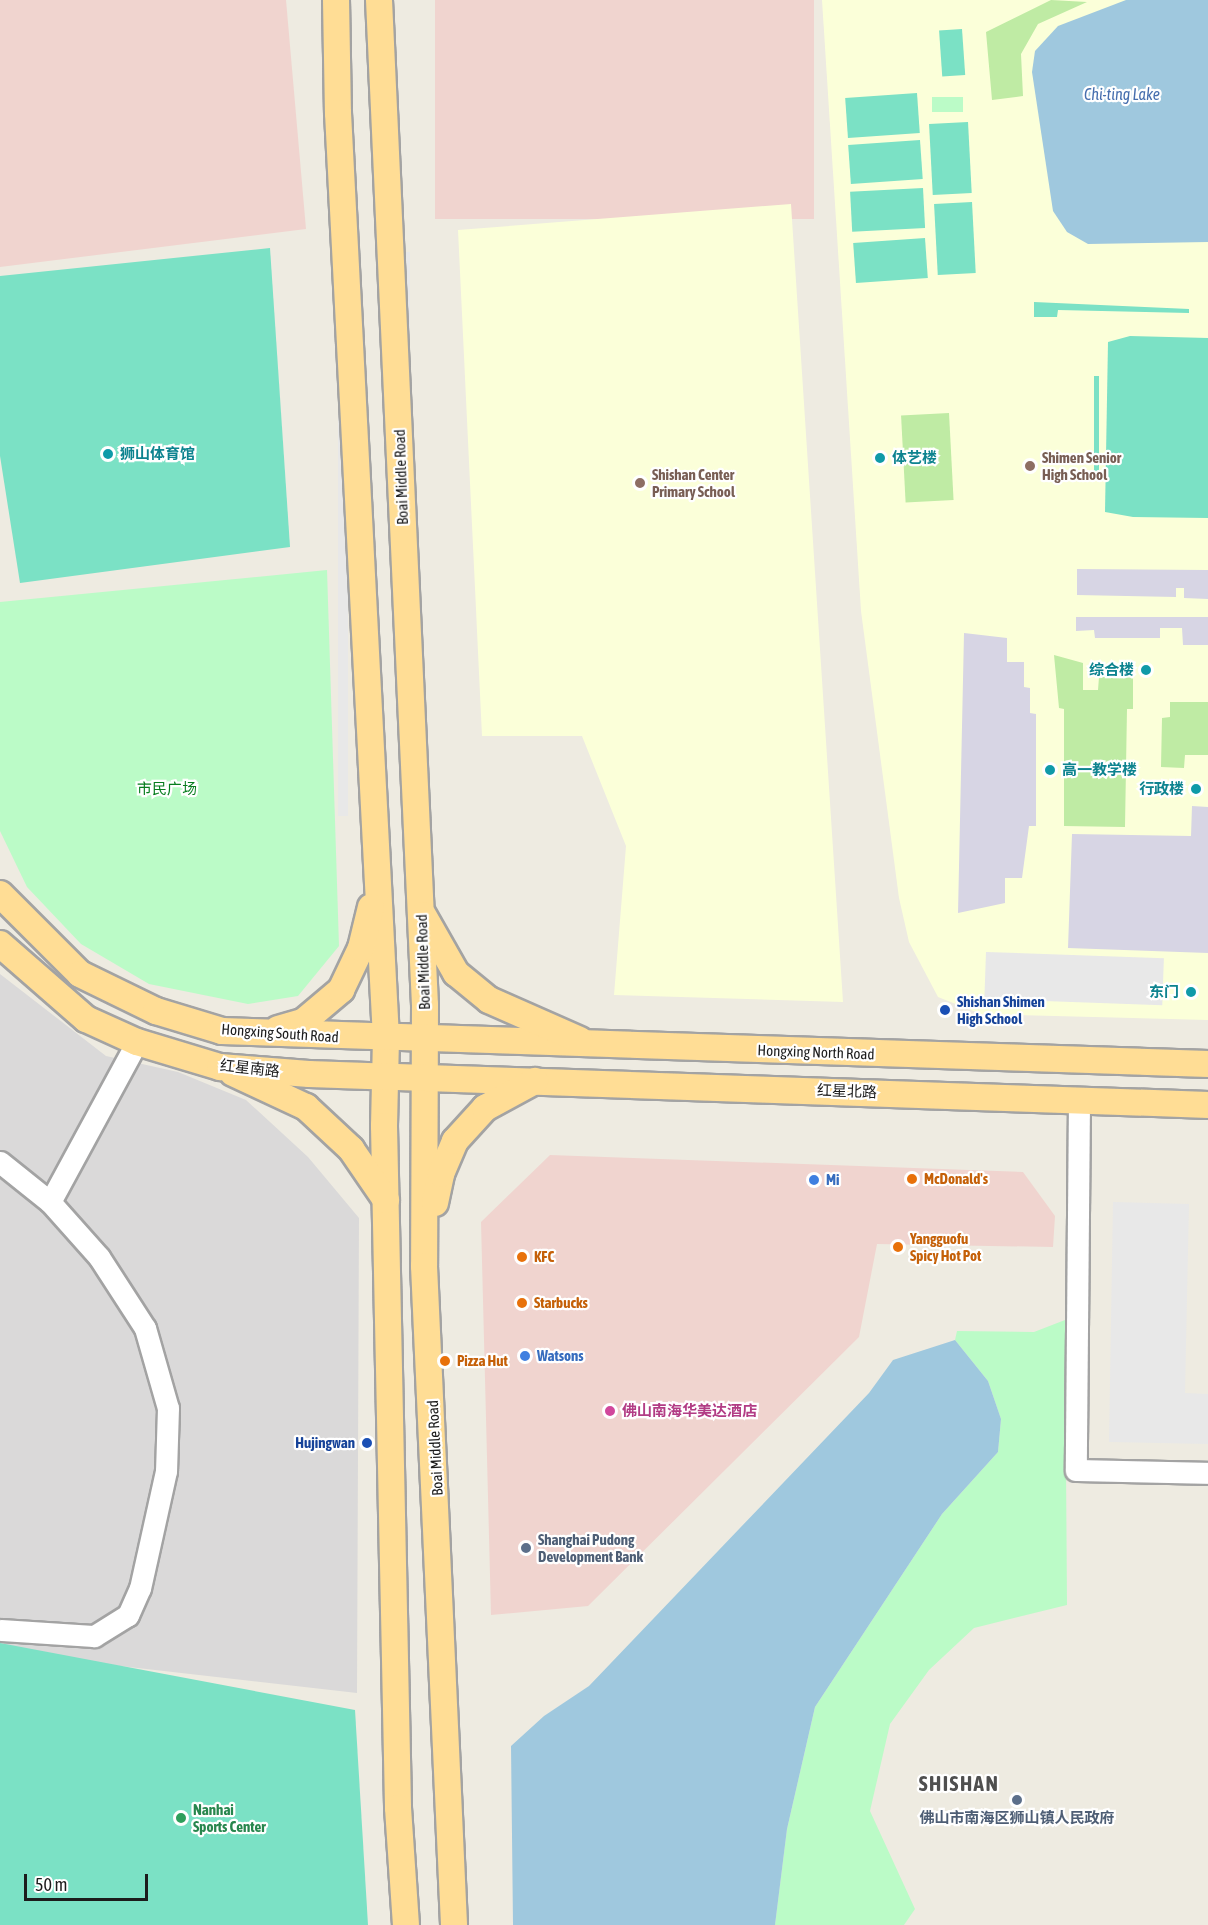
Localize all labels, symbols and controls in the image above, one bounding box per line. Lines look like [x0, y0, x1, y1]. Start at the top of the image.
water label: Chi-ting Lake [1084, 84, 1160, 104]
street label: Boai Middle Road [390, 429, 412, 525]
place label: 狮山体育馆 [120, 445, 195, 463]
marker: 狮山体育馆 [101, 447, 115, 461]
place label: Shimen Senior High School [1042, 448, 1121, 483]
place label: 体艺楼 [892, 449, 937, 467]
marker: 体艺楼 [873, 451, 887, 465]
marker: Shimen Senior High School [1023, 459, 1037, 473]
place label: Shishan Center Primary School [652, 465, 735, 500]
marker: Shishan Center Primary School [633, 476, 647, 490]
place label: 综合楼 [1089, 661, 1134, 679]
marker: 综合楼 [1139, 663, 1153, 677]
place label: 高一教学楼 [1062, 761, 1137, 779]
marker: 高一教学楼 [1043, 763, 1057, 777]
park label: 市民广场 [137, 780, 197, 798]
place label: 行政楼 [1139, 780, 1184, 798]
marker: 行政楼 [1189, 782, 1203, 796]
street label: Boai Middle Road [412, 914, 434, 1010]
place label: 东门 [1149, 983, 1179, 1001]
marker: 东门 [1184, 985, 1198, 999]
place label: Shishan Shimen High School [957, 992, 1045, 1027]
marker: Shishan Shimen High School [938, 1003, 952, 1017]
street label: Hongxing South Road [221, 1020, 339, 1046]
street label: Hongxing North Road [757, 1041, 875, 1063]
street label: 红星南路 [219, 1056, 281, 1080]
street label: 红星北路 [817, 1081, 877, 1101]
place label: McDonald's [924, 1170, 988, 1188]
place label: Mi [826, 1171, 839, 1189]
marker: McDonald's [905, 1172, 919, 1186]
marker: Mi [807, 1173, 821, 1187]
place label: Yangguofu Spicy Hot Pot [910, 1229, 981, 1264]
marker: Yangguofu Spicy Hot Pot [891, 1240, 905, 1254]
place label: KFC [534, 1248, 554, 1266]
marker: KFC [515, 1250, 529, 1264]
place label: Starbucks [534, 1294, 588, 1312]
marker: Starbucks [515, 1296, 529, 1310]
place label: Watsons [537, 1347, 584, 1365]
marker: Watsons [518, 1349, 532, 1363]
place label: Pizza Hut [457, 1352, 508, 1370]
marker: Pizza Hut [438, 1354, 452, 1368]
street label: Boai Middle Road [424, 1400, 446, 1496]
place label: 佛山南海华美达酒店 [622, 1402, 757, 1420]
marker: 佛山南海华美达酒店 [603, 1404, 617, 1418]
place label: Hujingwan [295, 1434, 355, 1452]
marker: Hujingwan [360, 1436, 374, 1450]
place label: Shanghai Pudong Development Bank [538, 1530, 643, 1565]
marker: Shanghai Pudong Development Bank [519, 1541, 533, 1555]
district label: SHISHAN [919, 1770, 999, 1796]
marker: 佛山市南海区狮山镇人民政府 [1010, 1793, 1024, 1807]
place label: Nanhai Sports Center [193, 1800, 266, 1835]
place label: 佛山市南海区狮山镇人民政府 [920, 1809, 1114, 1827]
marker: Nanhai Sports Center [174, 1811, 188, 1825]
scale bar [27, 1862, 152, 1900]
text: 50 m [35, 1874, 67, 1895]

